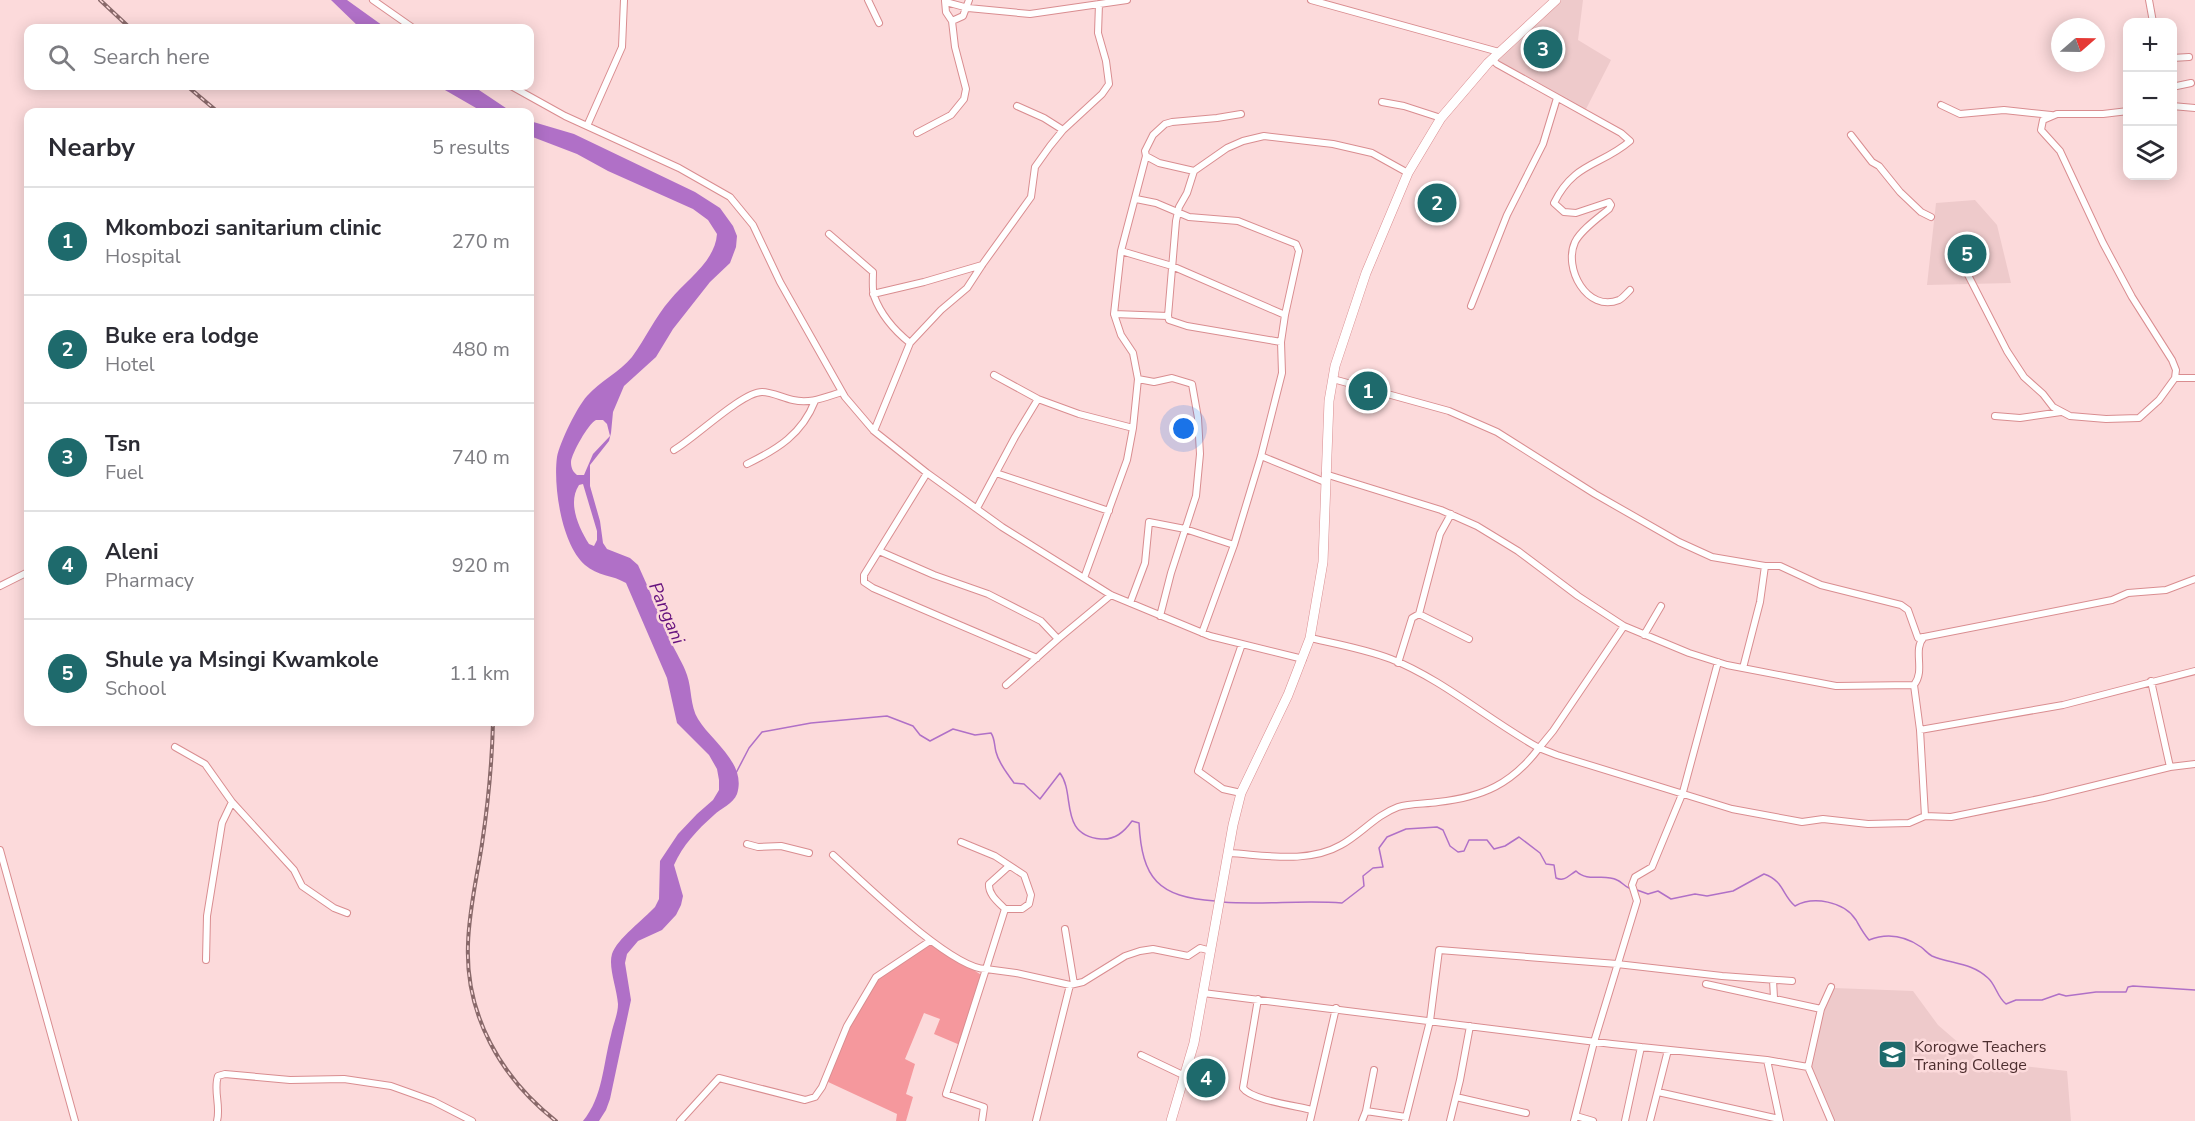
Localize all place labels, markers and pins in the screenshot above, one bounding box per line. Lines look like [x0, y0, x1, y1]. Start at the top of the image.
pin: 3 [1524, 26, 1562, 72]
pin: 2 [1418, 180, 1456, 226]
pin: 5 [1948, 232, 1986, 276]
pin: 1 [1348, 368, 1388, 414]
place label: Korogwe Teachers Traning College [1914, 1036, 2046, 1076]
school or university icon: Korogwe Teachers Traning College [1877, 1039, 1909, 1071]
pin: 4 [1186, 1056, 1226, 1100]

